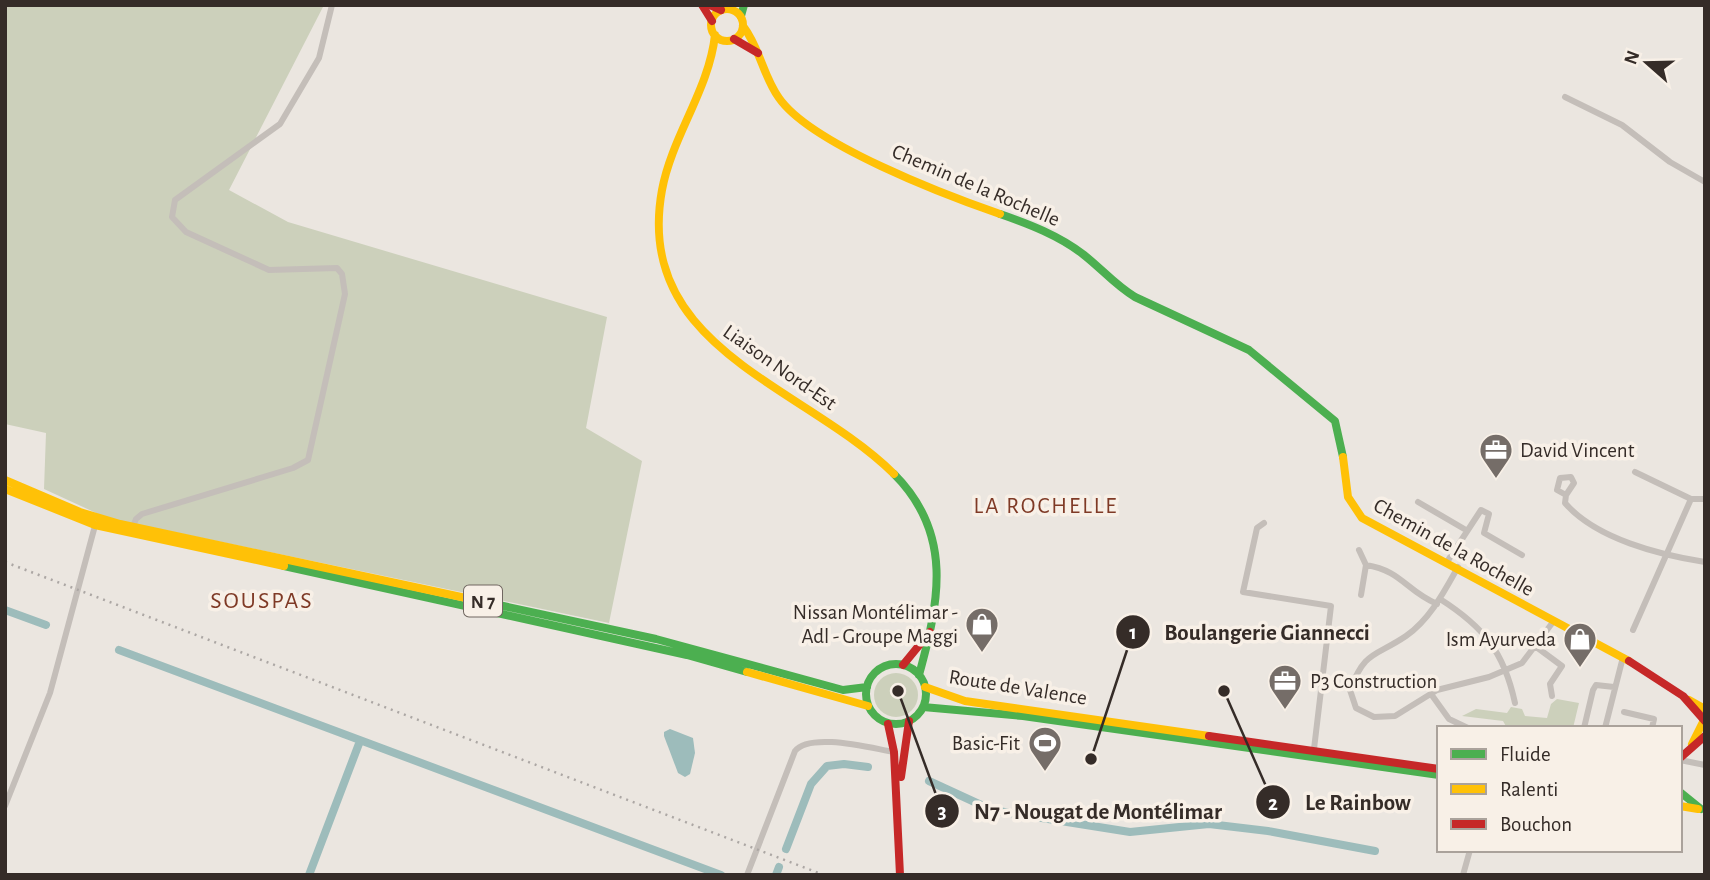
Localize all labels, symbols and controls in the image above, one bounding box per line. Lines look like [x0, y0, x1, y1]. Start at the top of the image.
north arrow [1612, 28, 1682, 98]
text: N [1621, 48, 1644, 67]
street label: Chemin de la Rochelle [889, 141, 1063, 230]
street label: Liaison Nord-Est [719, 321, 840, 414]
office icon: David Vincent [1477, 431, 1515, 480]
place label: David Vincent [1520, 440, 1635, 461]
district label: LA ROCHELLE [974, 495, 1118, 518]
street label: Chemin de la Rochelle [1370, 495, 1538, 600]
road number: N 7 [464, 586, 502, 616]
district label: SOUSPAS [210, 589, 314, 613]
place label: Nissan Montélimar - Adl - Groupe Maggi [793, 602, 958, 647]
shop icon: Nissan Montélimar - Adl - Groupe Maggi [963, 605, 1001, 654]
callout: Boulangerie Giannecci [1115, 610, 1384, 654]
shop icon: Ism Ayurveda [1561, 620, 1599, 669]
text: 1 [1129, 622, 1137, 643]
text: Boulangerie Giannecci [1164, 622, 1370, 645]
place label: Ism Ayurveda [1446, 629, 1556, 650]
office icon: P3 Construction [1266, 662, 1304, 711]
street label: Route de Valence [947, 666, 1088, 709]
place label: P3 Construction [1310, 671, 1437, 692]
sports icon: Basic-Fit [1026, 724, 1064, 773]
legend [1437, 726, 1682, 852]
place label: Basic-Fit [952, 733, 1020, 754]
text: Fluide [1500, 744, 1551, 765]
text: Ralenti [1500, 779, 1558, 800]
callout: Le Rainbow [1256, 780, 1425, 824]
callout: N7 - Nougat de Montélimar [925, 789, 1236, 833]
text: Le Rainbow [1305, 792, 1412, 815]
text: 2 [1268, 793, 1278, 814]
text: 3 [937, 801, 947, 822]
text: N7 - Nougat de Montélimar [974, 801, 1222, 824]
text: Bouchon [1500, 814, 1572, 835]

